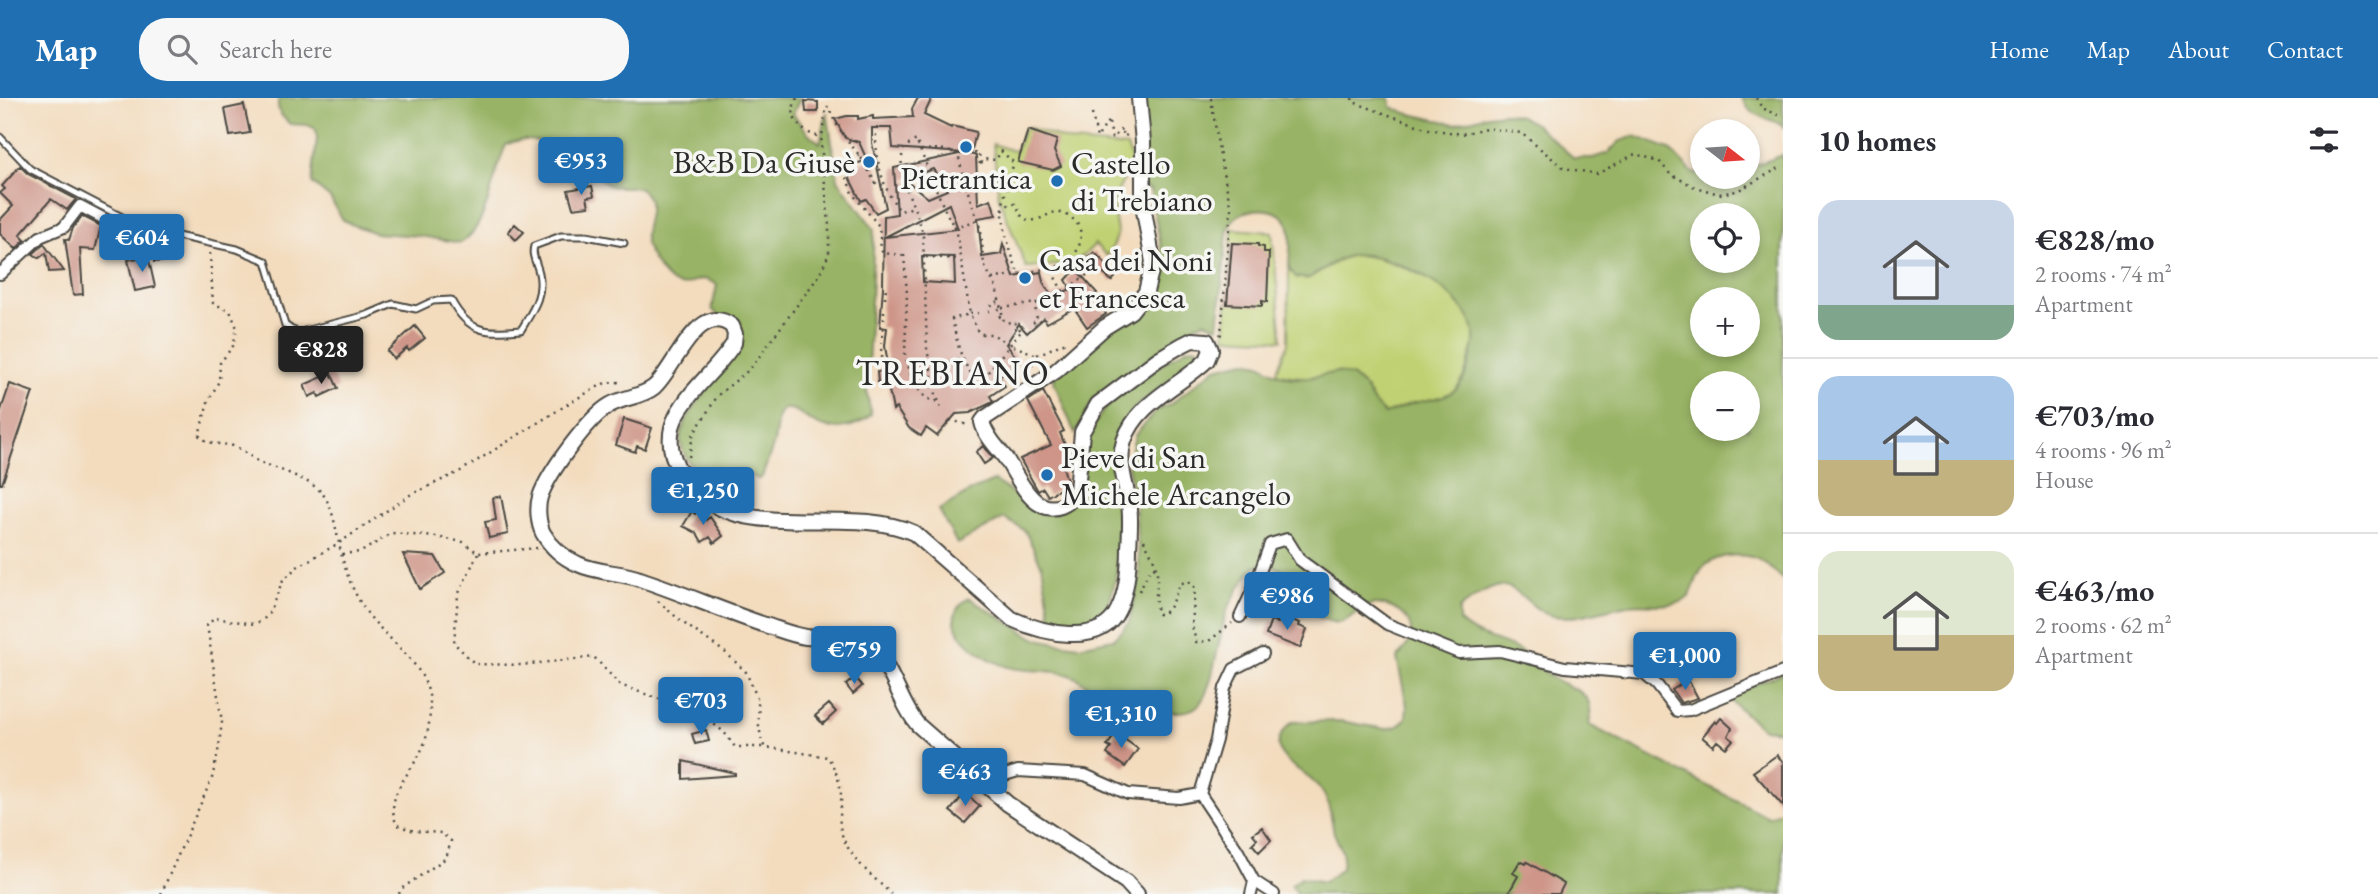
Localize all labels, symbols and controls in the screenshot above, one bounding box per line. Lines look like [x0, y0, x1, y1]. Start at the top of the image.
search box [139, 18, 629, 81]
text: Map [35, 28, 97, 71]
icon: search [163, 30, 201, 68]
text: Search here [219, 32, 332, 66]
text: Home [1989, 34, 2049, 65]
text: Map [2087, 34, 2130, 65]
text: About [2168, 34, 2229, 65]
text: Contact [2267, 34, 2343, 65]
north arrow [1690, 119, 1760, 189]
map controls [1690, 119, 1760, 441]
text: 10 homes [1818, 121, 1936, 160]
icon: filters [2305, 121, 2343, 159]
pin: €953 [540, 138, 622, 197]
marker: Pietrantica [958, 139, 974, 155]
place label: B&B Da Giusè [673, 141, 855, 183]
place label: Castello di Trebiano [1071, 142, 1213, 221]
text: €953 [554, 145, 608, 175]
marker: B&B Da Giusè [861, 154, 877, 170]
place label: Pietrantica [900, 157, 1032, 199]
marker: Castello di Trebiano [1049, 173, 1065, 189]
button: locate [1690, 203, 1760, 273]
pin: €604 [101, 214, 183, 274]
text: €828/mo [2035, 220, 2154, 259]
text: €604 [115, 222, 169, 252]
icon: home [1874, 228, 1958, 312]
place label: Casa dei Noni et Francesca [1039, 239, 1213, 318]
text: 2 rooms · 74 m² [2035, 259, 2172, 289]
marker: Casa dei Noni et Francesca [1017, 270, 1033, 286]
button: + [1690, 287, 1760, 357]
text: Apartment [2035, 289, 2133, 319]
pin: €828 [280, 327, 362, 386]
text: €828 [294, 334, 348, 364]
district label: TREBIANO [855, 350, 1051, 395]
button: − [1690, 371, 1760, 441]
text: €703/mo [2035, 396, 2154, 435]
icon: home [1874, 404, 1958, 488]
text: 4 rooms · 96 m² [2035, 435, 2172, 465]
place label: Pieve di San Michele Arcangelo [1061, 436, 1291, 515]
text: House [2035, 465, 2094, 495]
marker: Pieve di San Michele Arcangelo [1039, 467, 1055, 483]
pin: €1,250 [646, 468, 760, 527]
text: €1,250 [667, 475, 739, 505]
text: €463/mo [2035, 571, 2154, 610]
pin: €986 [1246, 573, 1328, 632]
icon: home [1874, 579, 1958, 663]
text: €986 [1260, 580, 1314, 610]
text: 2 rooms · 62 m² [2035, 610, 2172, 640]
pin: €759 [813, 626, 895, 686]
pin: €1,000 [1628, 632, 1742, 692]
text: €759 [827, 634, 881, 664]
text: €1,000 [1649, 640, 1721, 670]
text: Apartment [2035, 640, 2133, 670]
pin: €703 [660, 678, 742, 737]
text: €703 [674, 685, 728, 715]
pin: €1,310 [1064, 690, 1178, 750]
text: €1,310 [1085, 698, 1157, 728]
pin: €463 [924, 748, 1006, 808]
text: €463 [938, 756, 992, 786]

